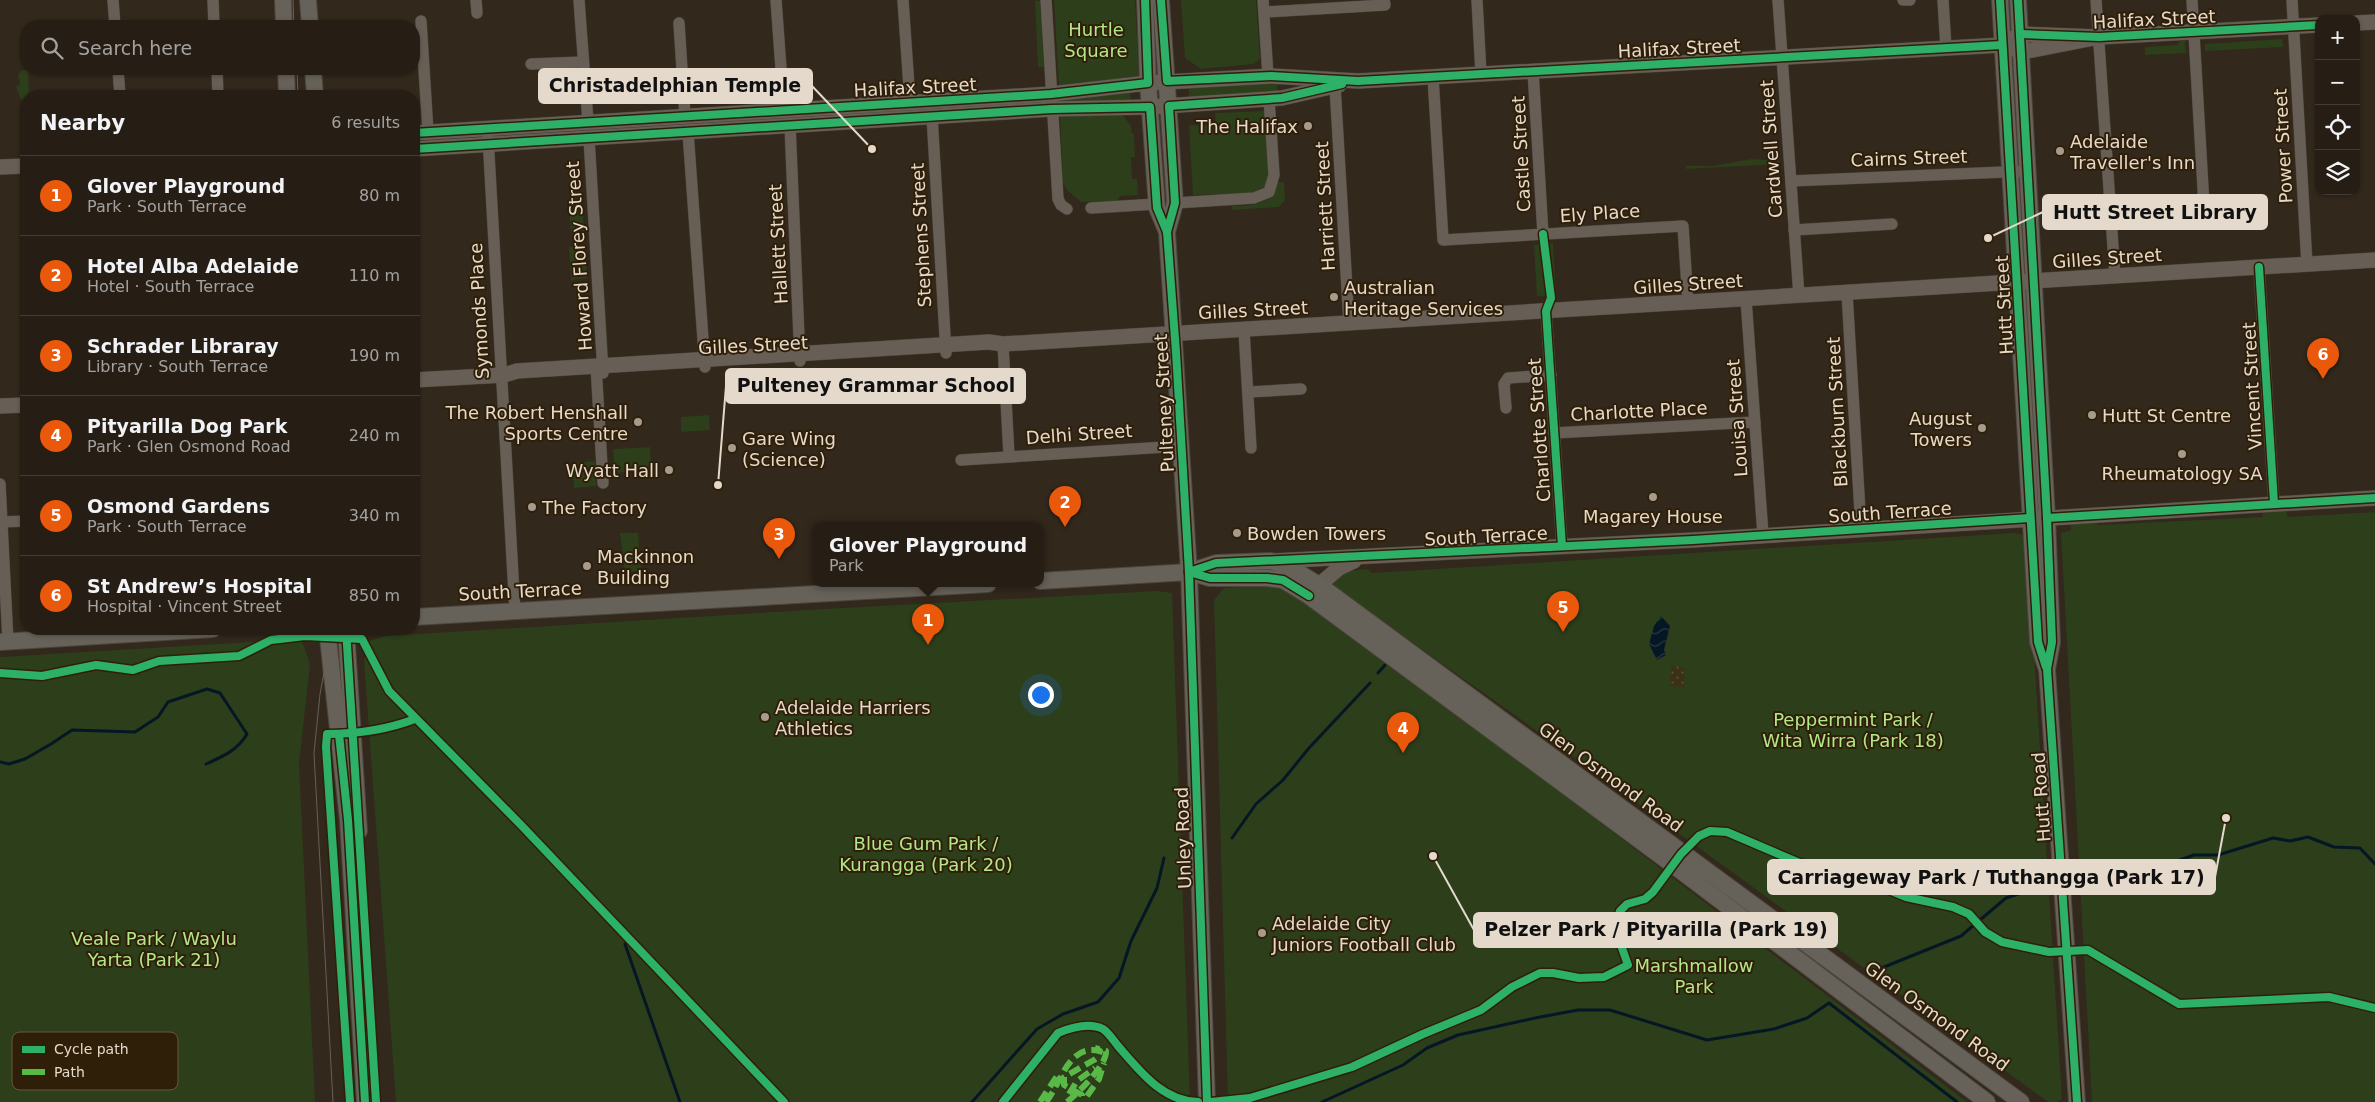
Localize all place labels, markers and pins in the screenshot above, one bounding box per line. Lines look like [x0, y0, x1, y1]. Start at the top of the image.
callout: Christadelphian Temple [539, 69, 812, 103]
place label: The Halifax [1195, 116, 1298, 137]
marker: The Halifax [1302, 120, 1314, 132]
place label: Adelaide Traveller's Inn [2069, 131, 2195, 173]
marker: Adelaide Traveller's Inn [2054, 145, 2066, 157]
callout: Hutt Street Library [2043, 195, 2267, 229]
place label: Australian Heritage Services [1344, 277, 1503, 319]
marker: Australian Heritage Services [1328, 291, 1340, 303]
pin: 6 [2307, 338, 2339, 379]
callout: Pulteney Grammar School [726, 369, 1025, 403]
place label: The Robert Henshall Sports Centre [445, 402, 628, 444]
place label: Hutt St Centre [2102, 405, 2231, 426]
place label: August Towers [1909, 408, 1972, 450]
marker: Hutt St Centre [2086, 409, 2098, 421]
marker: The Robert Henshall Sports Centre [632, 416, 644, 428]
marker: August Towers [1976, 422, 1988, 434]
place label: Gare Wing (Science) [742, 428, 836, 470]
marker: Gare Wing (Science) [726, 442, 738, 454]
marker: Rheumatology SA [2176, 448, 2188, 460]
place label: Wyatt Hall [565, 460, 659, 481]
place label: Rheumatology SA [2102, 463, 2263, 484]
marker: Wyatt Hall [663, 464, 675, 476]
pin: 2 [1049, 486, 1081, 527]
marker: Magarey House [1647, 491, 1659, 503]
place label: The Factory [541, 497, 647, 518]
marker: The Factory [526, 501, 538, 513]
place label: Magarey House [1583, 506, 1723, 527]
pin: 3 [763, 518, 795, 559]
place label: Bowden Towers [1247, 523, 1386, 544]
marker: Bowden Towers [1231, 527, 1243, 539]
place label: Mackinnon Building [597, 546, 694, 588]
marker: Mackinnon Building [581, 560, 593, 572]
pin: 5 [1547, 591, 1579, 632]
pin: 1 [912, 604, 944, 645]
place label: Adelaide Harriers Athletics [775, 697, 931, 739]
marker: Adelaide Harriers Athletics [759, 711, 771, 723]
pin: 4 [1387, 712, 1419, 753]
callout: Carriageway Park / Tuthangga (Park 17) [1768, 860, 2215, 894]
place label: Adelaide City Juniors Football Club [1271, 913, 1456, 955]
callout: Pelzer Park / Pityarilla (Park 19) [1474, 913, 1837, 947]
marker: Adelaide City Juniors Football Club [1256, 927, 1268, 939]

